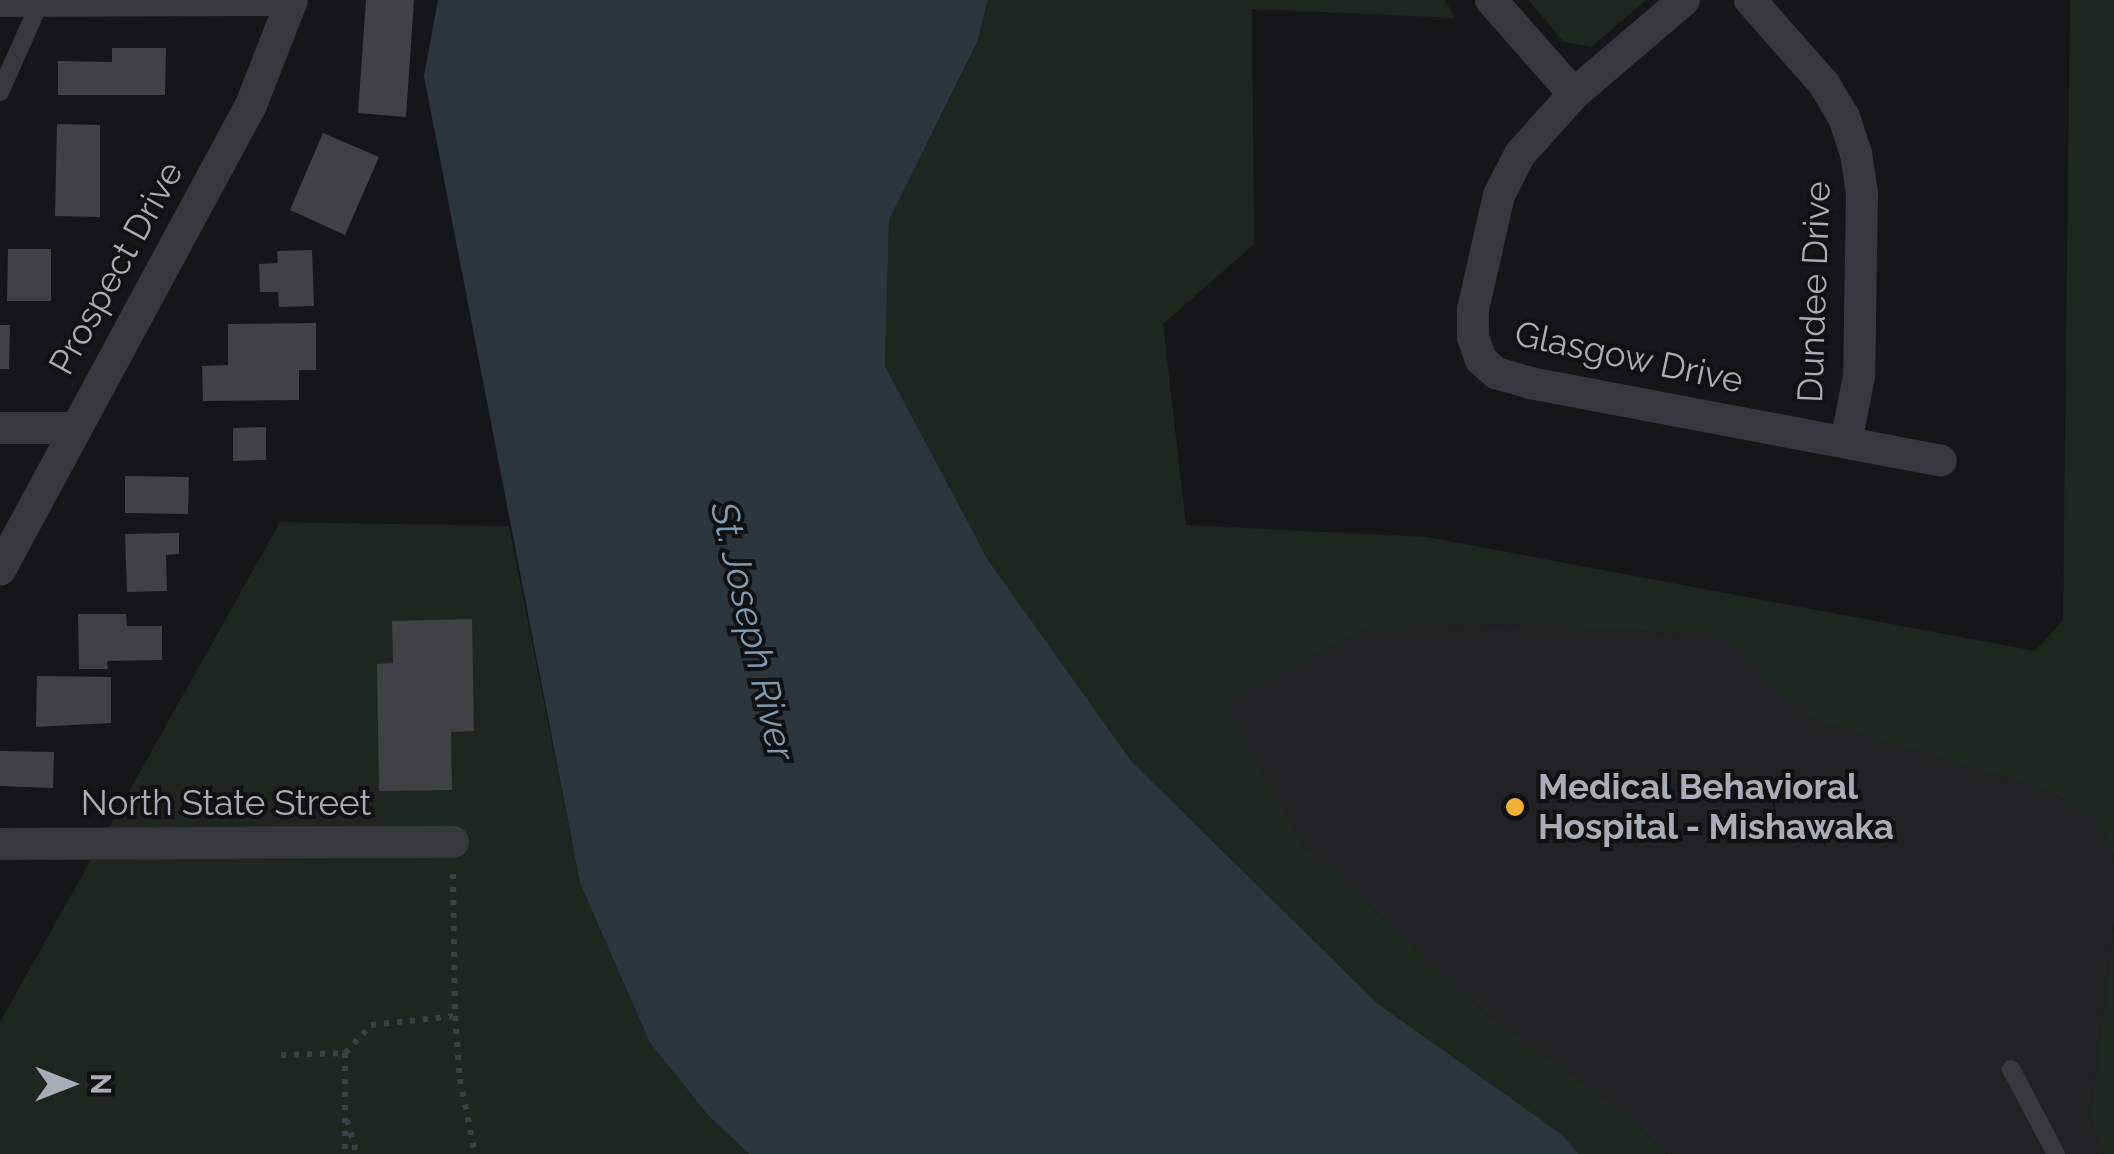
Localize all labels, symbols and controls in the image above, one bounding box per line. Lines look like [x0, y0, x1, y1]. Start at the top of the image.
street label: Prospect Drive [40, 154, 192, 382]
street label: Dundee Drive [1789, 181, 1839, 403]
street label: Glasgow Drive [1511, 312, 1747, 402]
water label: St. Joseph River [701, 497, 805, 765]
place label: Medical Behavioral Hospital - Mishawaka [1538, 766, 1895, 848]
street label: North State Street [81, 782, 371, 824]
marker: Medical Behavioral Hospital - Mishawaka [1502, 794, 1528, 820]
north arrow [20, 1034, 120, 1134]
text: N [84, 1073, 117, 1095]

